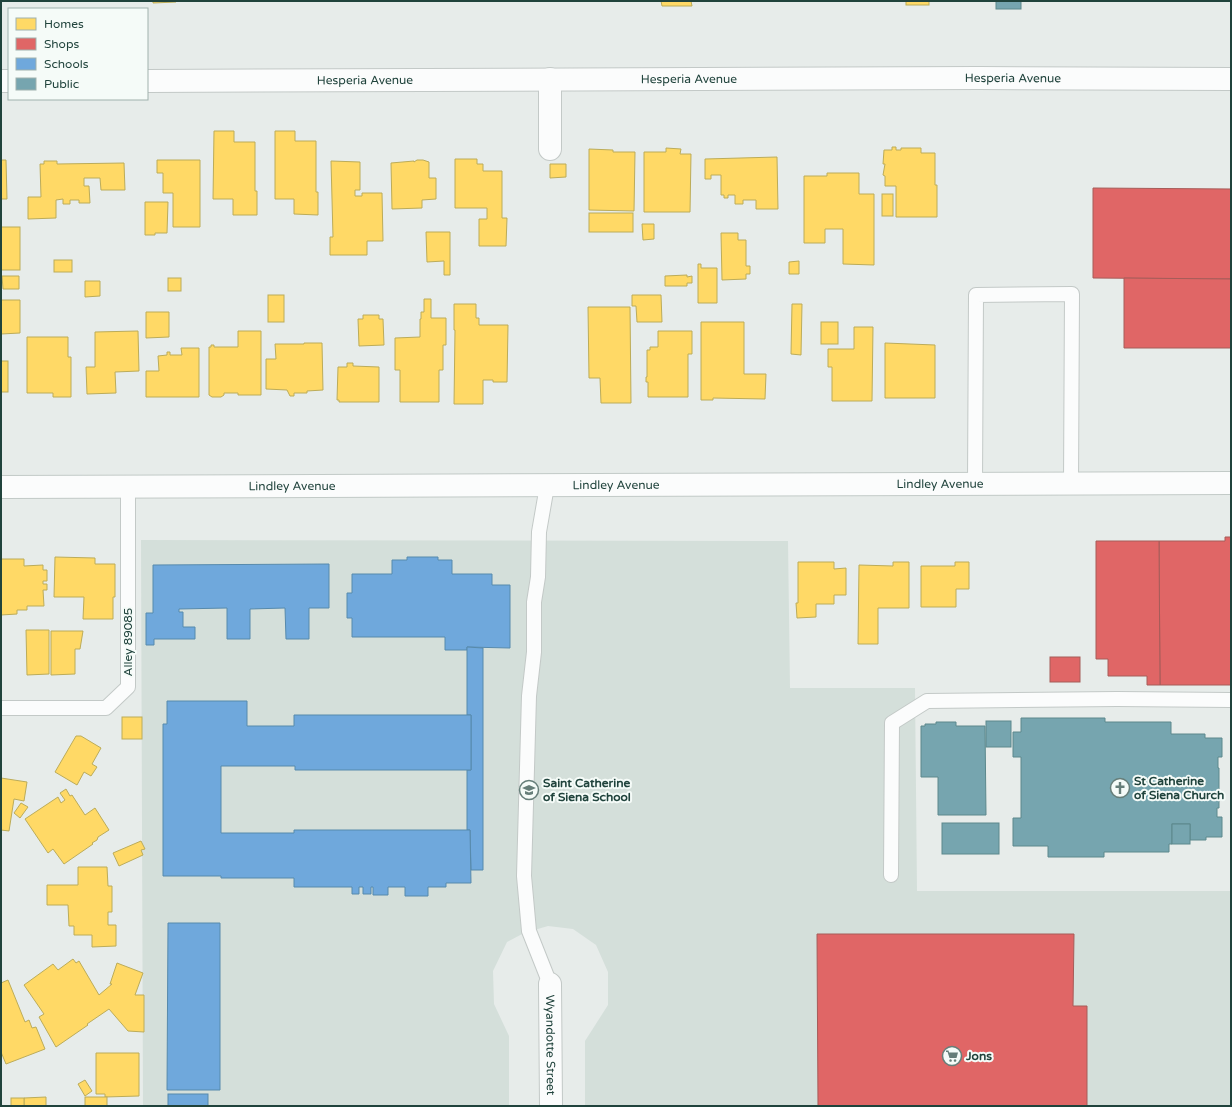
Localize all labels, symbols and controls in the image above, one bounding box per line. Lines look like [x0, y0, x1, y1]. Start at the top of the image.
legend [8, 8, 148, 100]
text: Homes [44, 17, 84, 31]
text: Shops [44, 37, 79, 51]
text: Schools [44, 57, 89, 71]
street label: Hesperia Avenue [965, 71, 1061, 85]
street label: Hesperia Avenue [641, 72, 737, 86]
street label: Hesperia Avenue [317, 73, 413, 87]
text: Public [44, 77, 79, 91]
street label: Lindley Avenue [896, 477, 984, 491]
street label: Lindley Avenue [572, 478, 660, 492]
street label: Lindley Avenue [248, 479, 336, 493]
street label: Alley 89085 [121, 608, 135, 676]
place label: St Catherine of Siena Church [1134, 774, 1224, 802]
place label: Saint Catherine of Siena School [543, 776, 631, 804]
church icon: St Catherine of Siena Church [1109, 777, 1131, 799]
school or university icon: Saint Catherine of Siena School [518, 779, 540, 801]
street label: Wyandotte Street [543, 995, 558, 1096]
supermarket icon: Jons [941, 1045, 963, 1067]
place label: Jons [965, 1049, 992, 1063]

